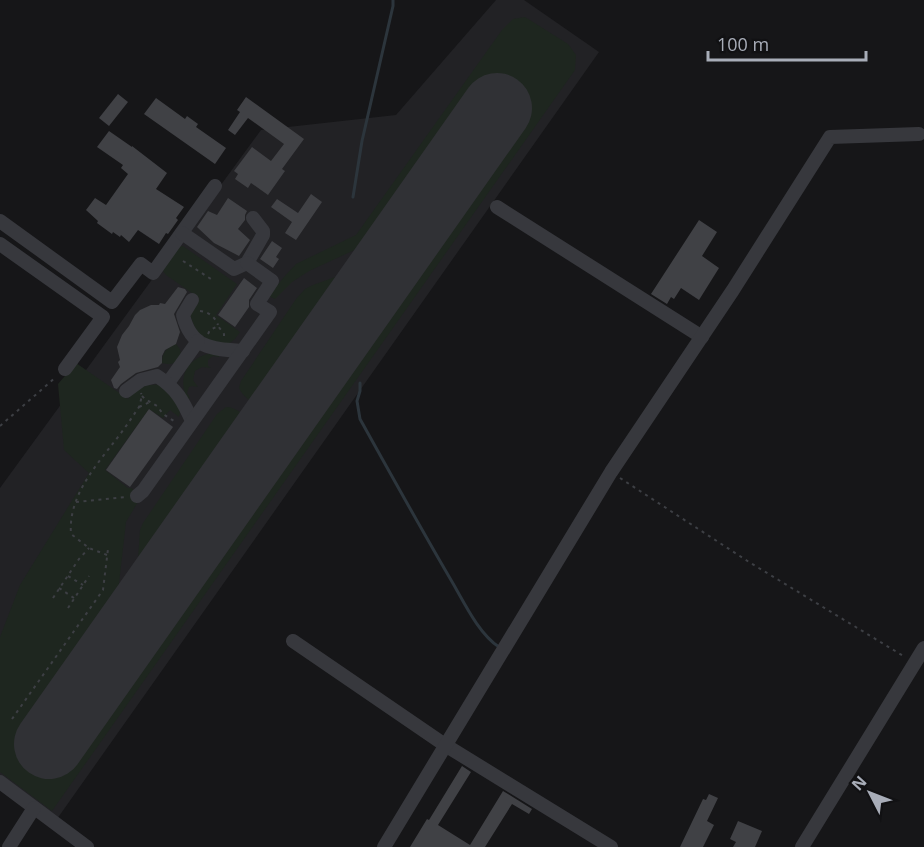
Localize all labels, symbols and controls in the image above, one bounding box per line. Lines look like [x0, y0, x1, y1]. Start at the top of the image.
scale bar [708, 24, 866, 62]
text: 100 m [717, 32, 769, 56]
north arrow [840, 763, 900, 823]
text: N [846, 771, 871, 795]

